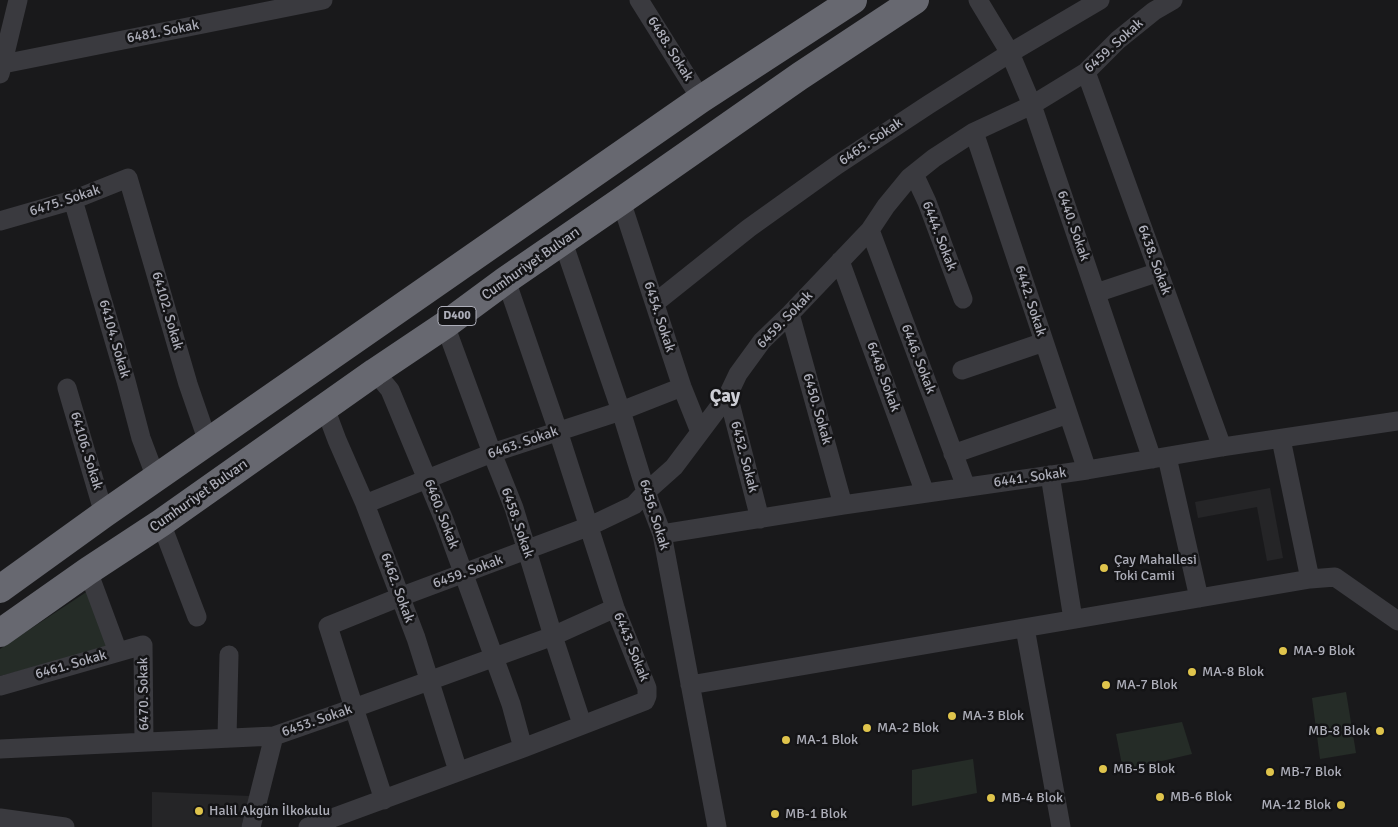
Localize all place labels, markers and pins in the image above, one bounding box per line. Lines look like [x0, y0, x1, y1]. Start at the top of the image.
place label: Çay Mahallesi Toki Camii [1114, 552, 1197, 584]
marker: Çay Mahallesi Toki Camii [1098, 562, 1110, 574]
place label: MA-9 Blok [1293, 643, 1355, 659]
marker: MA-9 Blok [1277, 645, 1289, 657]
place label: MA-8 Blok [1202, 664, 1264, 680]
marker: MA-8 Blok [1186, 666, 1198, 678]
place label: MA-7 Blok [1116, 677, 1178, 693]
marker: MA-7 Blok [1100, 679, 1112, 691]
place label: MA-3 Blok [962, 708, 1024, 724]
marker: MA-3 Blok [946, 710, 958, 722]
place label: MA-2 Blok [877, 720, 939, 736]
marker: MA-2 Blok [861, 722, 873, 734]
place label: MB-8 Blok [1308, 723, 1370, 739]
marker: MB-8 Blok [1374, 725, 1386, 737]
place label: MA-1 Blok [796, 732, 858, 748]
marker: MA-1 Blok [780, 734, 792, 746]
place label: MB-5 Blok [1113, 761, 1175, 777]
marker: MB-5 Blok [1097, 763, 1109, 775]
place label: MB-7 Blok [1280, 764, 1341, 780]
marker: MB-7 Blok [1264, 766, 1276, 778]
place label: MB-6 Blok [1170, 789, 1232, 805]
place label: MB-4 Blok [1001, 790, 1063, 806]
marker: MB-6 Blok [1154, 791, 1166, 803]
marker: MB-4 Blok [985, 792, 997, 804]
place label: MA-12 Blok [1261, 797, 1331, 813]
marker: MA-12 Blok [1335, 799, 1347, 811]
place label: Halil Akgün İlkokulu [209, 803, 330, 819]
marker: Halil Akgün İlkokulu [193, 805, 205, 817]
place label: MB-1 Blok [785, 806, 847, 822]
marker: MB-1 Blok [769, 808, 781, 820]

